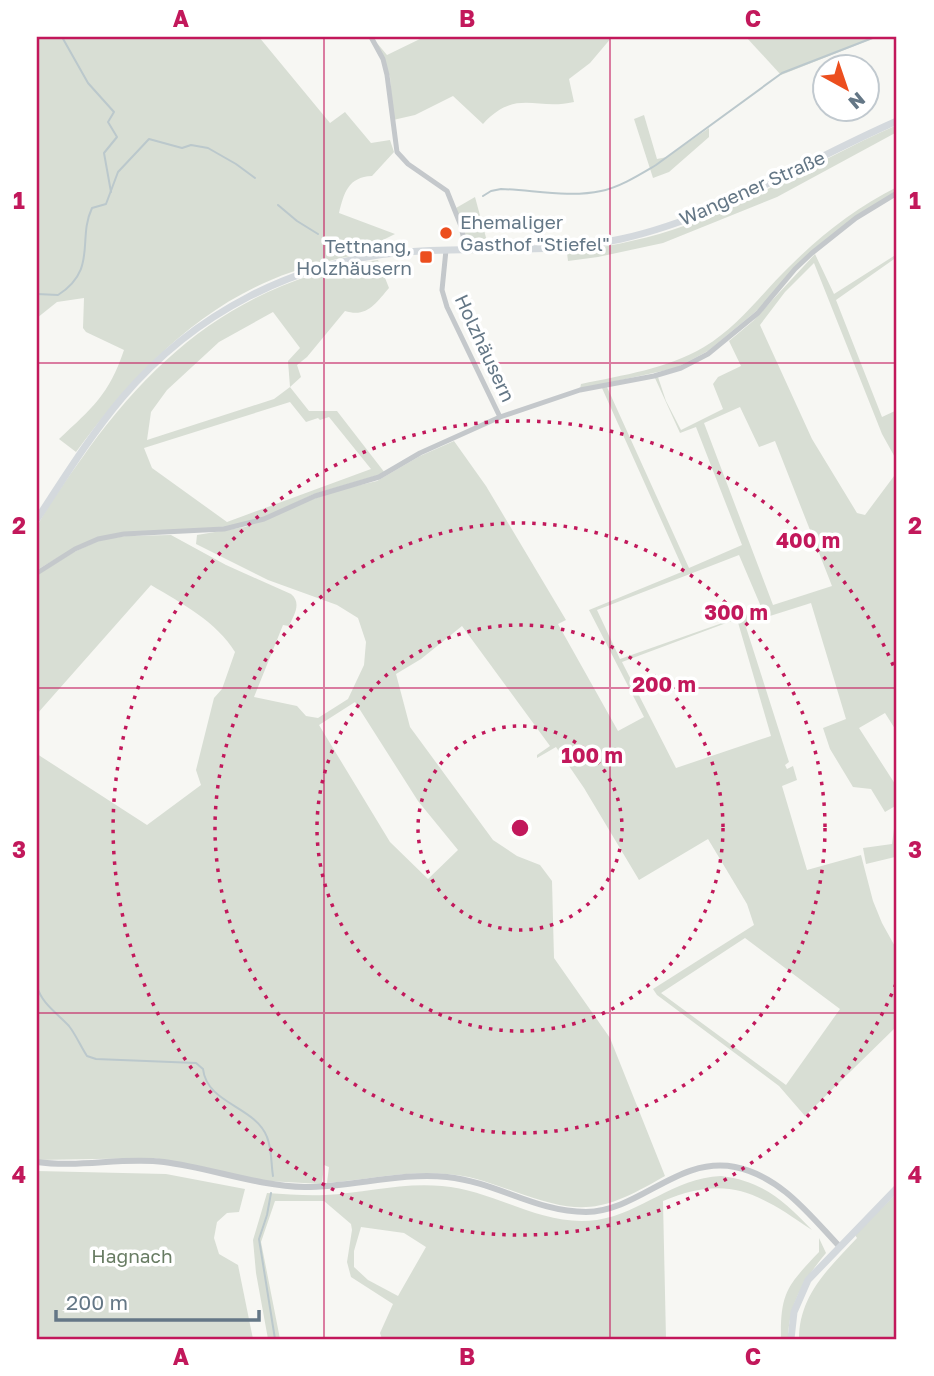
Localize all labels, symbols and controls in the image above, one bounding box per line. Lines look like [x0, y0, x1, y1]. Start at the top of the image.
text: A [173, 4, 190, 32]
text: B [459, 4, 475, 32]
text: C [745, 4, 761, 32]
north arrow [811, 52, 881, 122]
text: N [844, 88, 870, 115]
street label: Wangener Straße [675, 145, 828, 230]
text: 1 [13, 186, 25, 214]
text: 1 [909, 186, 921, 214]
place label: Ehemaliger Gasthof "Stiefel" [460, 210, 610, 255]
marker: Ehemaliger Gasthof "Stiefel" [438, 225, 454, 241]
place label: Tettnang, Holzhäusern [296, 234, 412, 279]
marker: Tettnang, Holzhäusern [418, 249, 434, 265]
street label: Holzhäusern [451, 290, 520, 405]
text: 2 [12, 511, 26, 539]
text: 2 [908, 511, 922, 539]
text: 400 m [776, 527, 840, 553]
text: 300 m [704, 599, 768, 625]
text: 200 m [632, 671, 696, 697]
text: 100 m [561, 742, 623, 768]
centre of rings [508, 816, 532, 840]
text: 3 [12, 835, 26, 863]
text: 3 [908, 835, 922, 863]
text: 4 [12, 1160, 26, 1188]
text: 4 [908, 1160, 922, 1188]
park label: Hagnach [91, 1244, 173, 1267]
scale bar [56, 1278, 259, 1322]
text: 200 m [66, 1289, 128, 1315]
text: A [173, 1342, 190, 1370]
text: B [459, 1342, 475, 1370]
text: C [745, 1342, 761, 1370]

